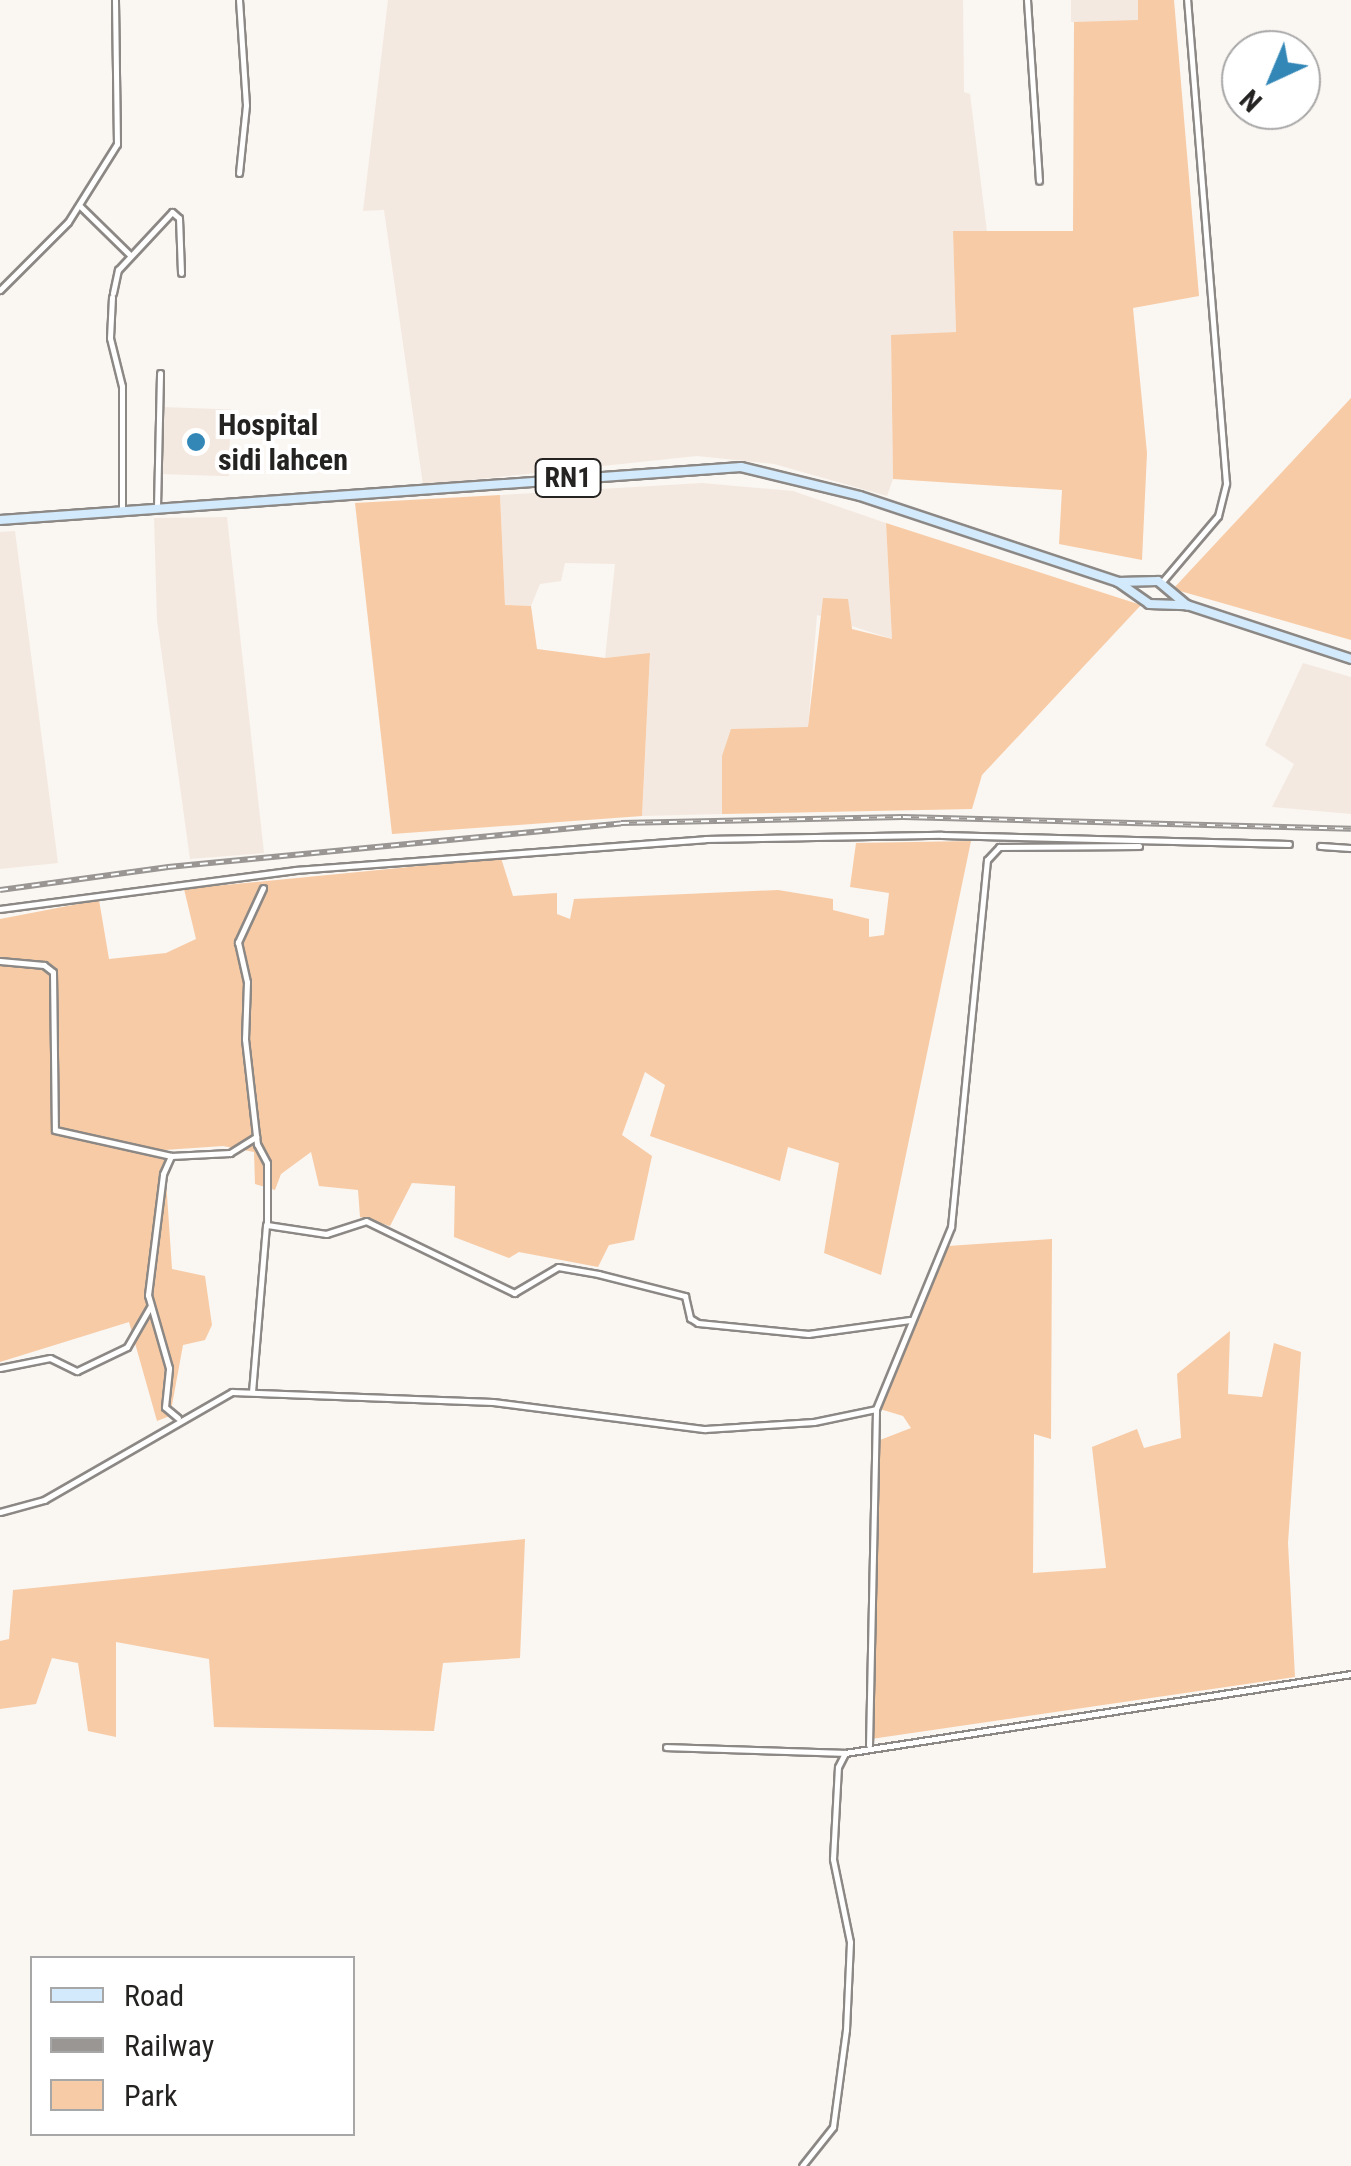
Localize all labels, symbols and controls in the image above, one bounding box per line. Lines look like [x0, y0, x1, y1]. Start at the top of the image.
north arrow [1221, 30, 1321, 130]
text: N [1234, 83, 1269, 118]
place label: Hospital sidi lahcen [218, 407, 348, 478]
marker: Hospital sidi lahcen [183, 429, 209, 455]
road number: RN1 [533, 455, 603, 501]
legend [30, 1956, 355, 2136]
text: Road [124, 1978, 184, 2013]
text: Railway [124, 2028, 214, 2063]
text: Park [124, 2078, 178, 2113]

